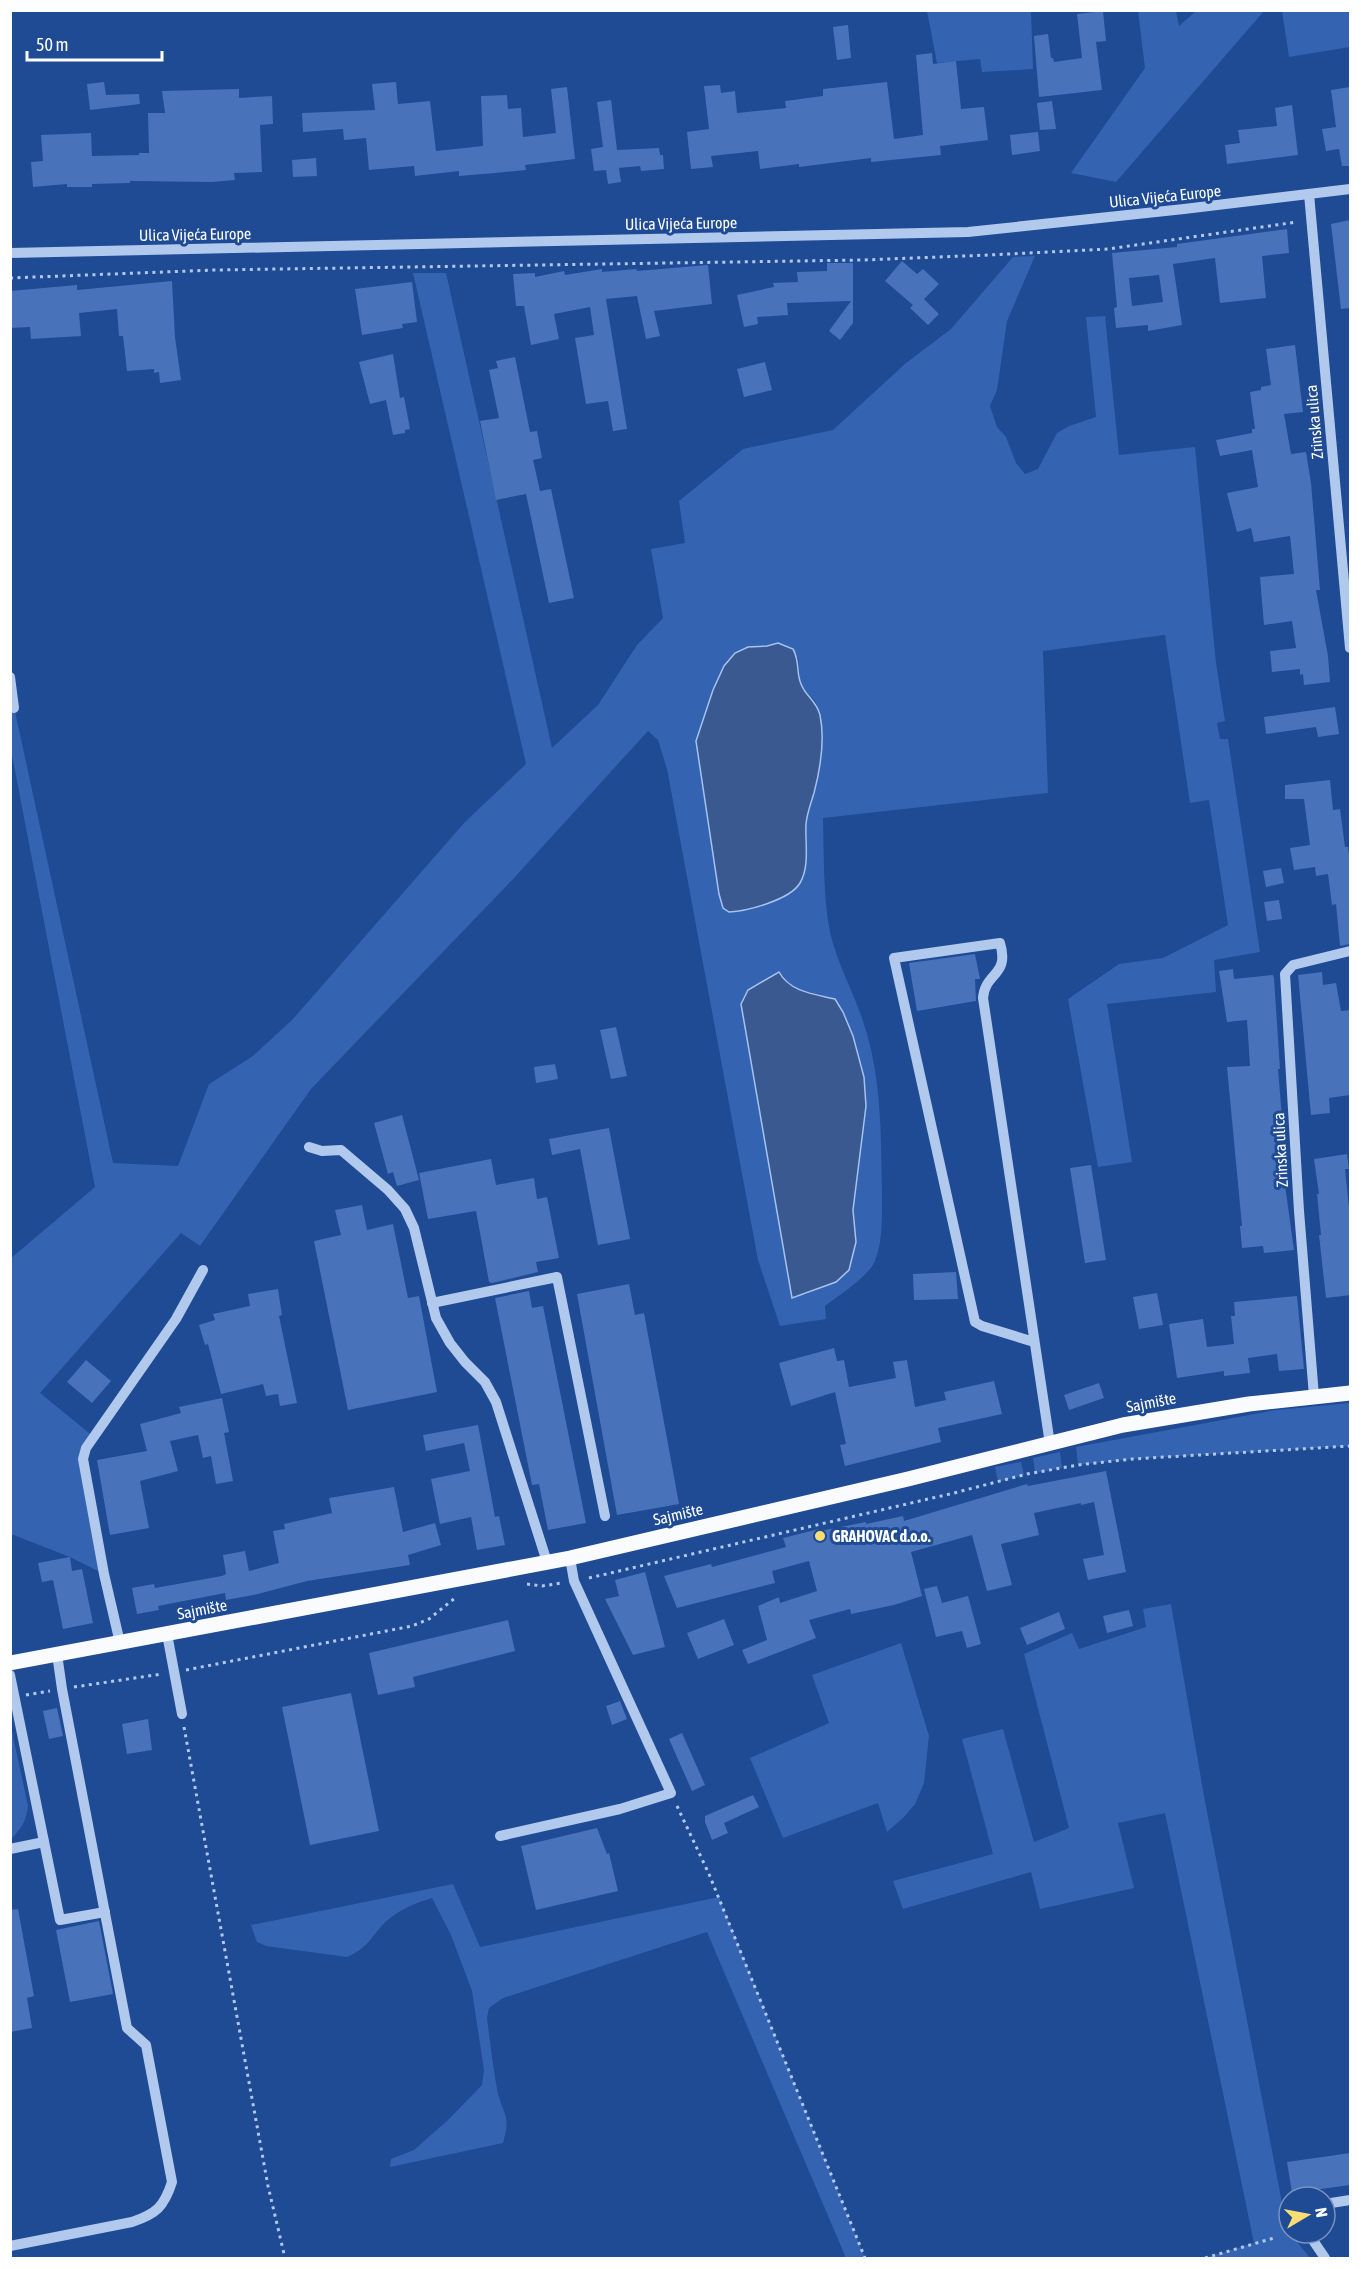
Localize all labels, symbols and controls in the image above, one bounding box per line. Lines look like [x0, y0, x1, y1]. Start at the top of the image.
scale bar [27, 24, 162, 62]
text: 50 m [36, 34, 68, 55]
street label: Ulica Vijeća Europe [1108, 181, 1222, 212]
street label: Ulica Vijeća Europe [625, 213, 737, 234]
street label: Ulica Vijeća Europe [139, 224, 251, 245]
street label: Zrinska ulica [1302, 384, 1326, 460]
street label: Zrinska ulica [1269, 1112, 1291, 1188]
street label: Sajmište [1125, 1388, 1178, 1417]
street label: Sajmište [651, 1500, 705, 1529]
place label: GRAHOVAC d.o.o. [832, 1527, 931, 1545]
marker: GRAHOVAC d.o.o. [813, 1529, 827, 1543]
street label: Sajmište [176, 1595, 229, 1624]
north arrow [1277, 2185, 1337, 2245]
text: N [1312, 2206, 1331, 2219]

